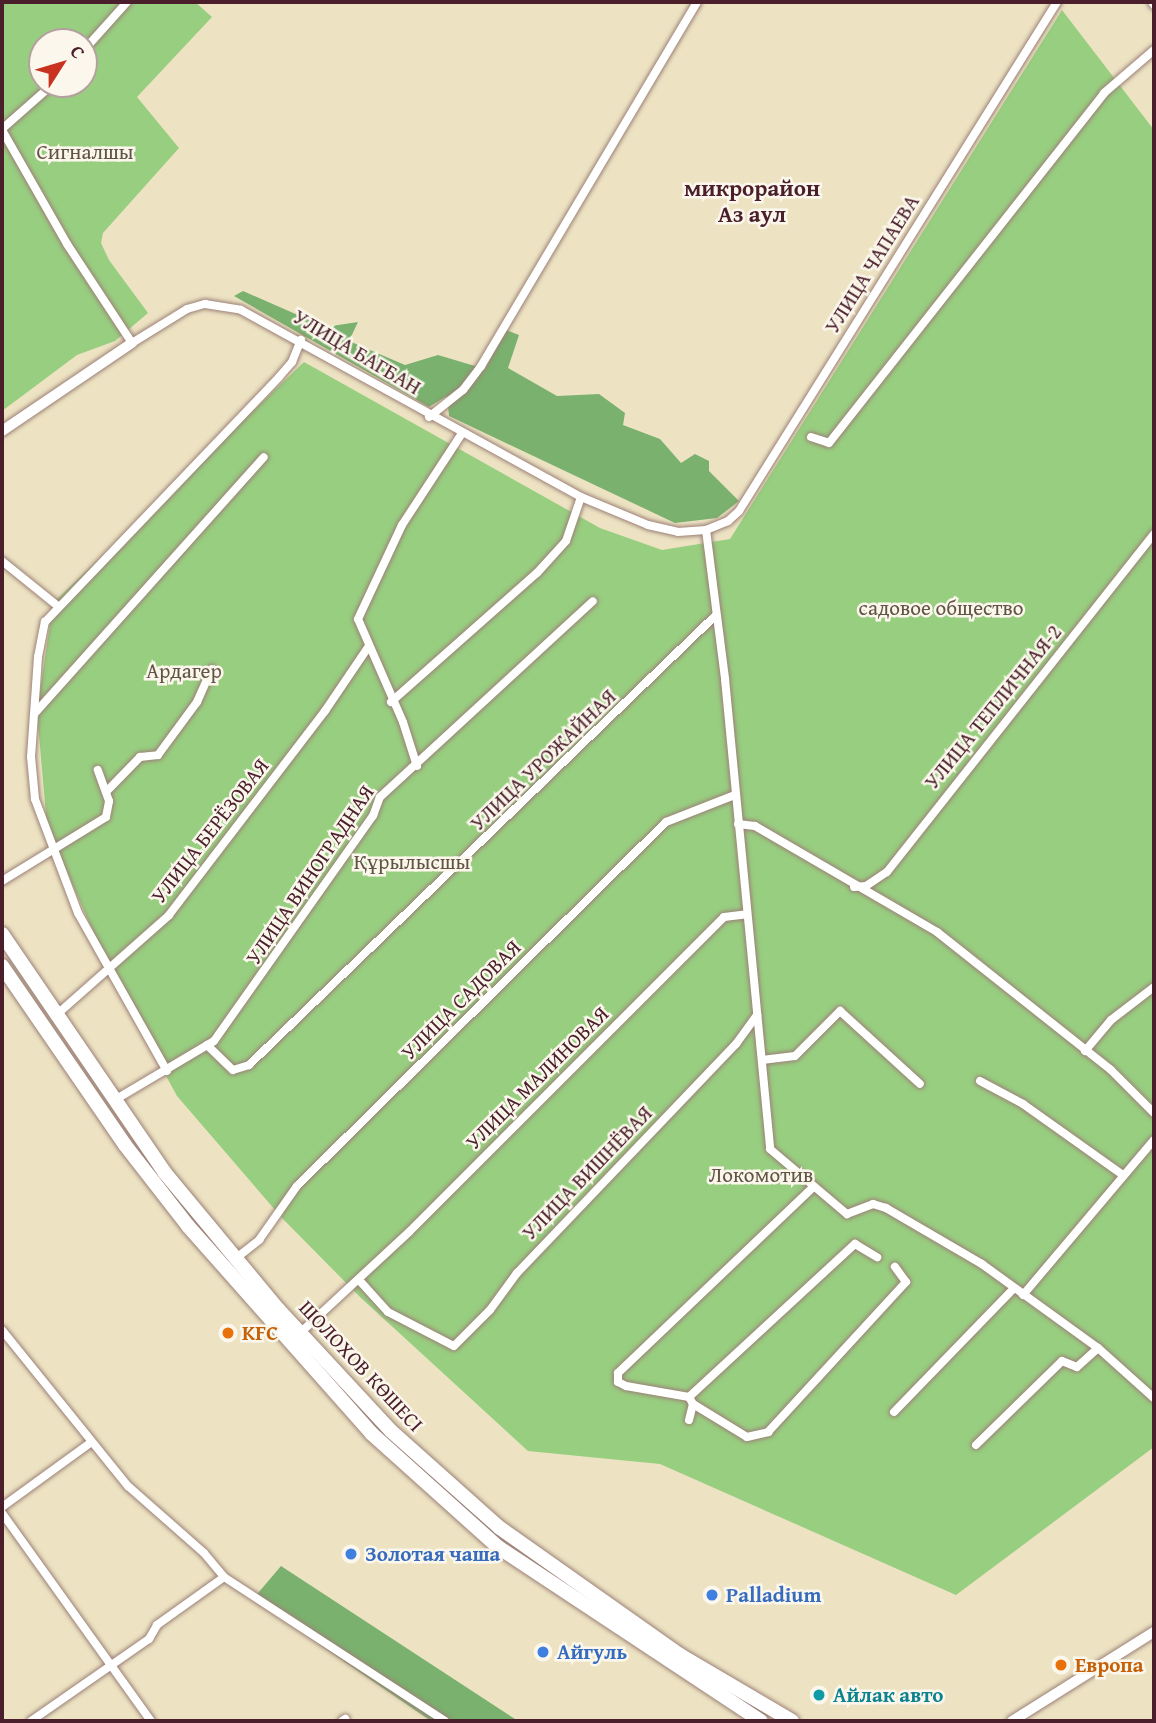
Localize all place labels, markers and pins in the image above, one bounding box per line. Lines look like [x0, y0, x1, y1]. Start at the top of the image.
place label: KFC [242, 1320, 278, 1346]
marker: KFC [220, 1325, 236, 1341]
place label: Золотая чаша [365, 1541, 500, 1567]
marker: Золотая чаша [343, 1546, 359, 1562]
place label: Palladium [726, 1582, 821, 1608]
marker: Palladium [704, 1587, 720, 1603]
place label: Айгуль [557, 1639, 627, 1665]
marker: Айгуль [535, 1644, 551, 1660]
place label: Европа [1075, 1652, 1144, 1678]
marker: Европа [1053, 1657, 1069, 1673]
place label: Айлак авто [833, 1682, 944, 1708]
marker: Айлак авто [811, 1687, 827, 1703]

